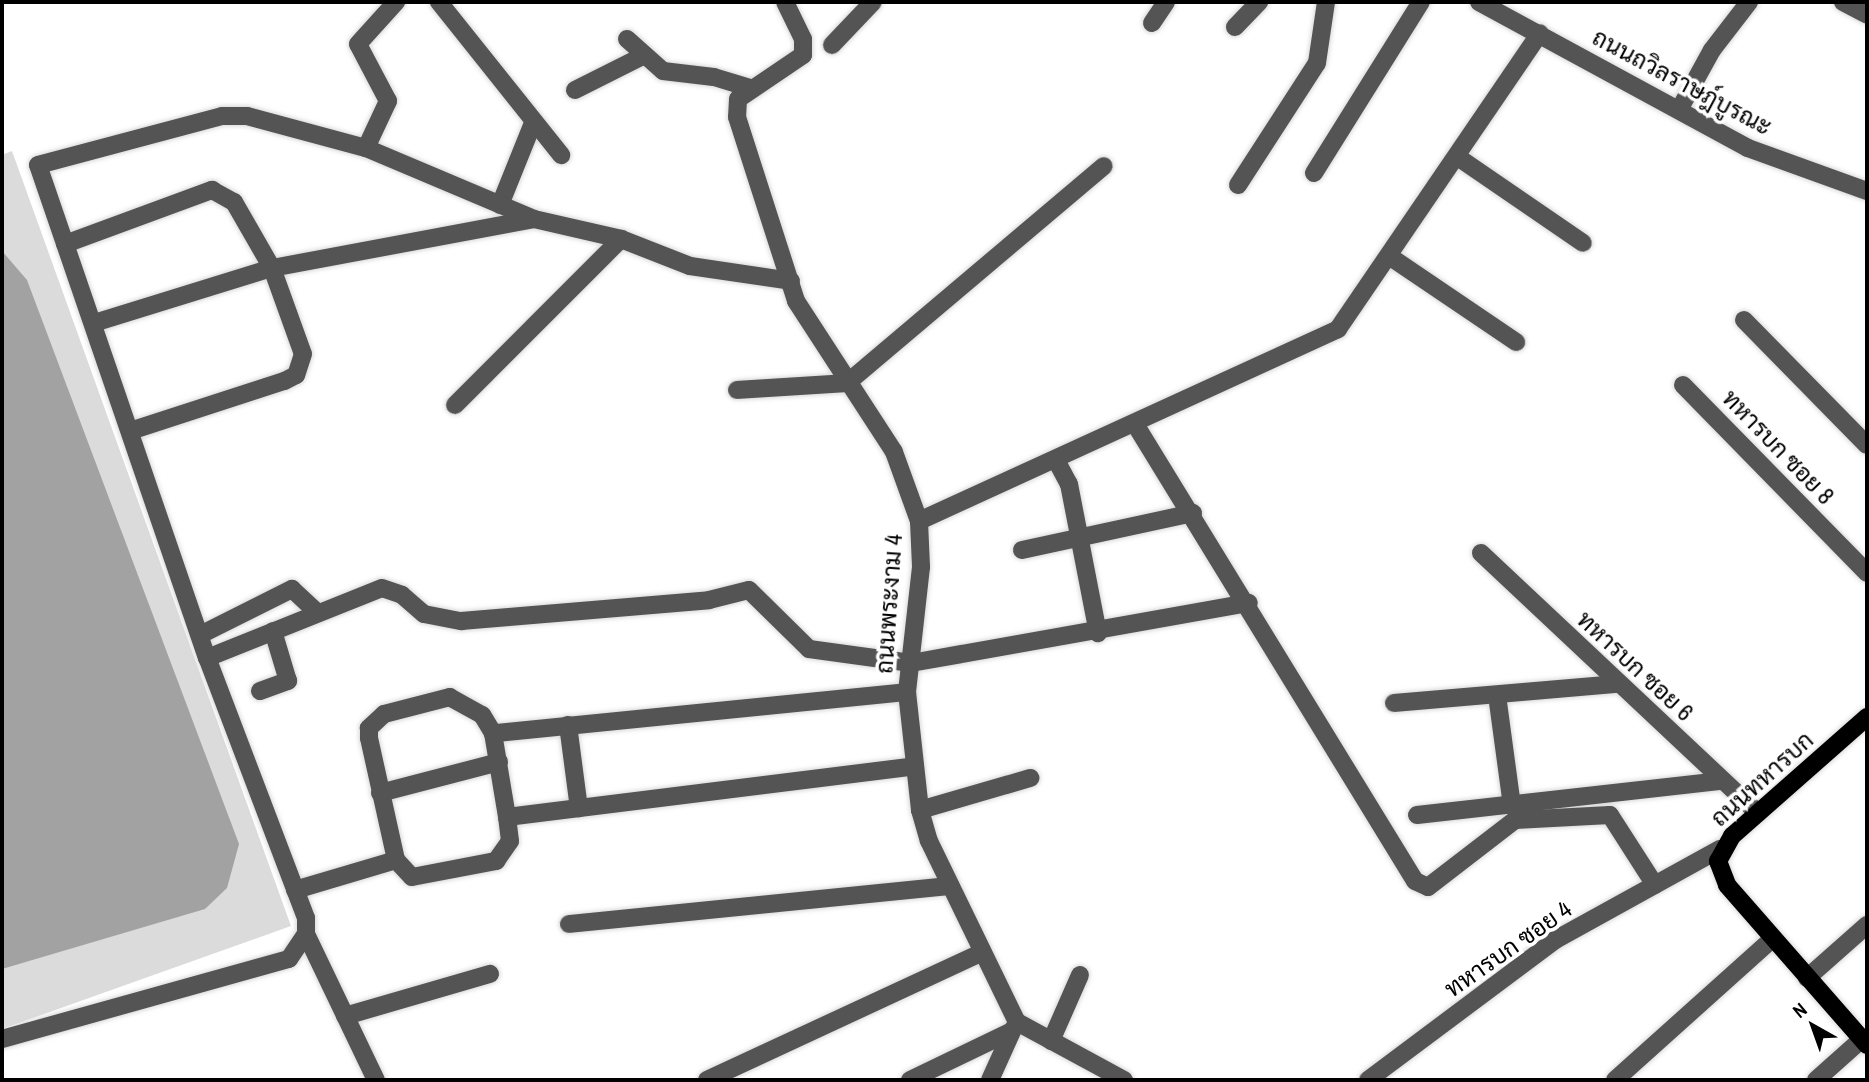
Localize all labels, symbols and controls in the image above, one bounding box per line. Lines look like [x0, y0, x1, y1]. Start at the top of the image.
street label: ถนนถวิลราษฎ์บูรณะ [1588, 23, 1776, 141]
street label: ทหารบก ซอย 8 [1716, 384, 1840, 510]
street label: ถนนพระงาม 4 [870, 533, 908, 675]
street label: ทหารบก ซอย 6 [1571, 605, 1699, 727]
street label: ถนนทหารบก [1705, 725, 1819, 833]
street label: ทหารบก ซอย 4 [1439, 895, 1577, 1003]
north arrow [1778, 991, 1848, 1061]
text: N [1787, 996, 1812, 1023]

